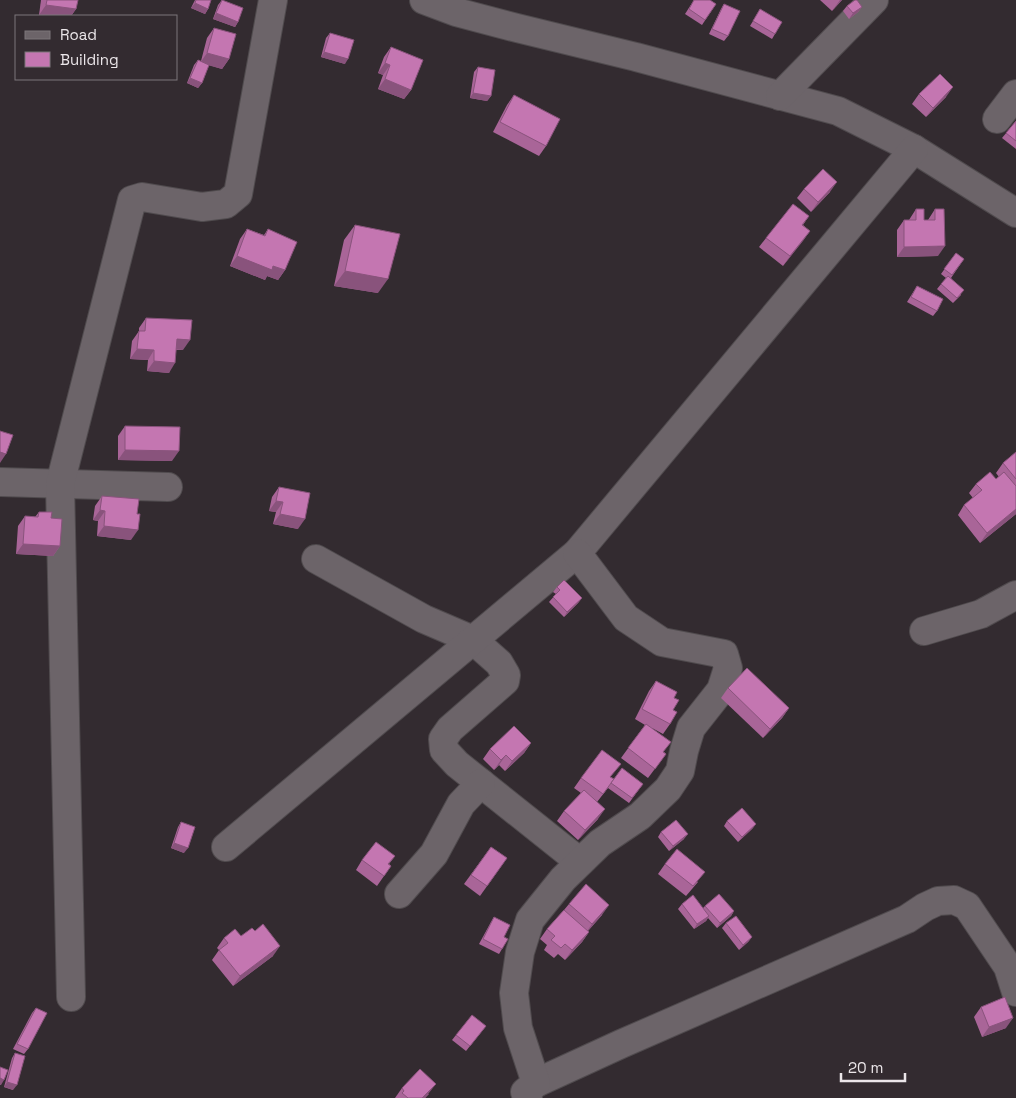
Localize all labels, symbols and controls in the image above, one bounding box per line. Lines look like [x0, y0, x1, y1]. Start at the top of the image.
legend [15, 15, 178, 80]
text: Road [60, 25, 97, 44]
text: Building [60, 50, 119, 69]
scale bar [841, 1050, 905, 1082]
text: 20 m [848, 1058, 883, 1077]

